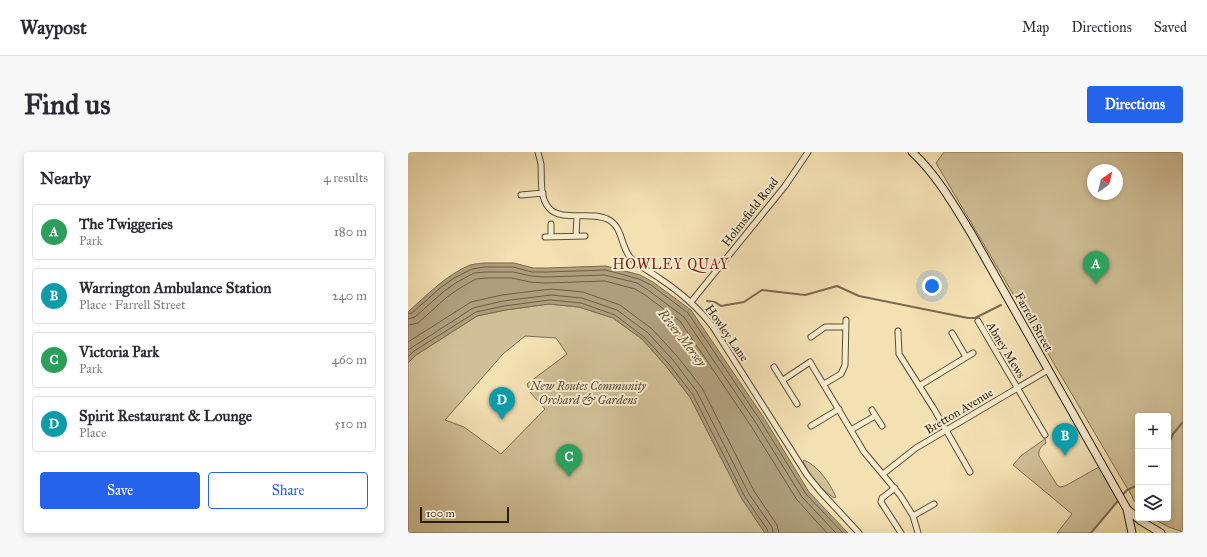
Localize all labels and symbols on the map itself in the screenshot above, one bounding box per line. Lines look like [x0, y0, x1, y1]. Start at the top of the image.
north arrow [1087, 164, 1123, 200]
street label: Holmsfield Road [719, 175, 781, 249]
pin: A [1083, 251, 1109, 284]
district label: HOWLEY QUAY [612, 256, 730, 273]
your location [922, 276, 942, 296]
street label: Farrell Street [1012, 290, 1056, 355]
street label: Howley Lane [702, 302, 752, 364]
water label: River Mersey [654, 305, 710, 371]
street label: Abney Mews [983, 319, 1028, 381]
park label: New Routes Community Orchard & Gardens [529, 379, 647, 407]
street label: Bretton Avenue [922, 385, 996, 437]
pin: D [489, 387, 515, 420]
pin: B [1052, 423, 1078, 456]
pin: C [556, 444, 582, 477]
scale bar [420, 505, 509, 524]

